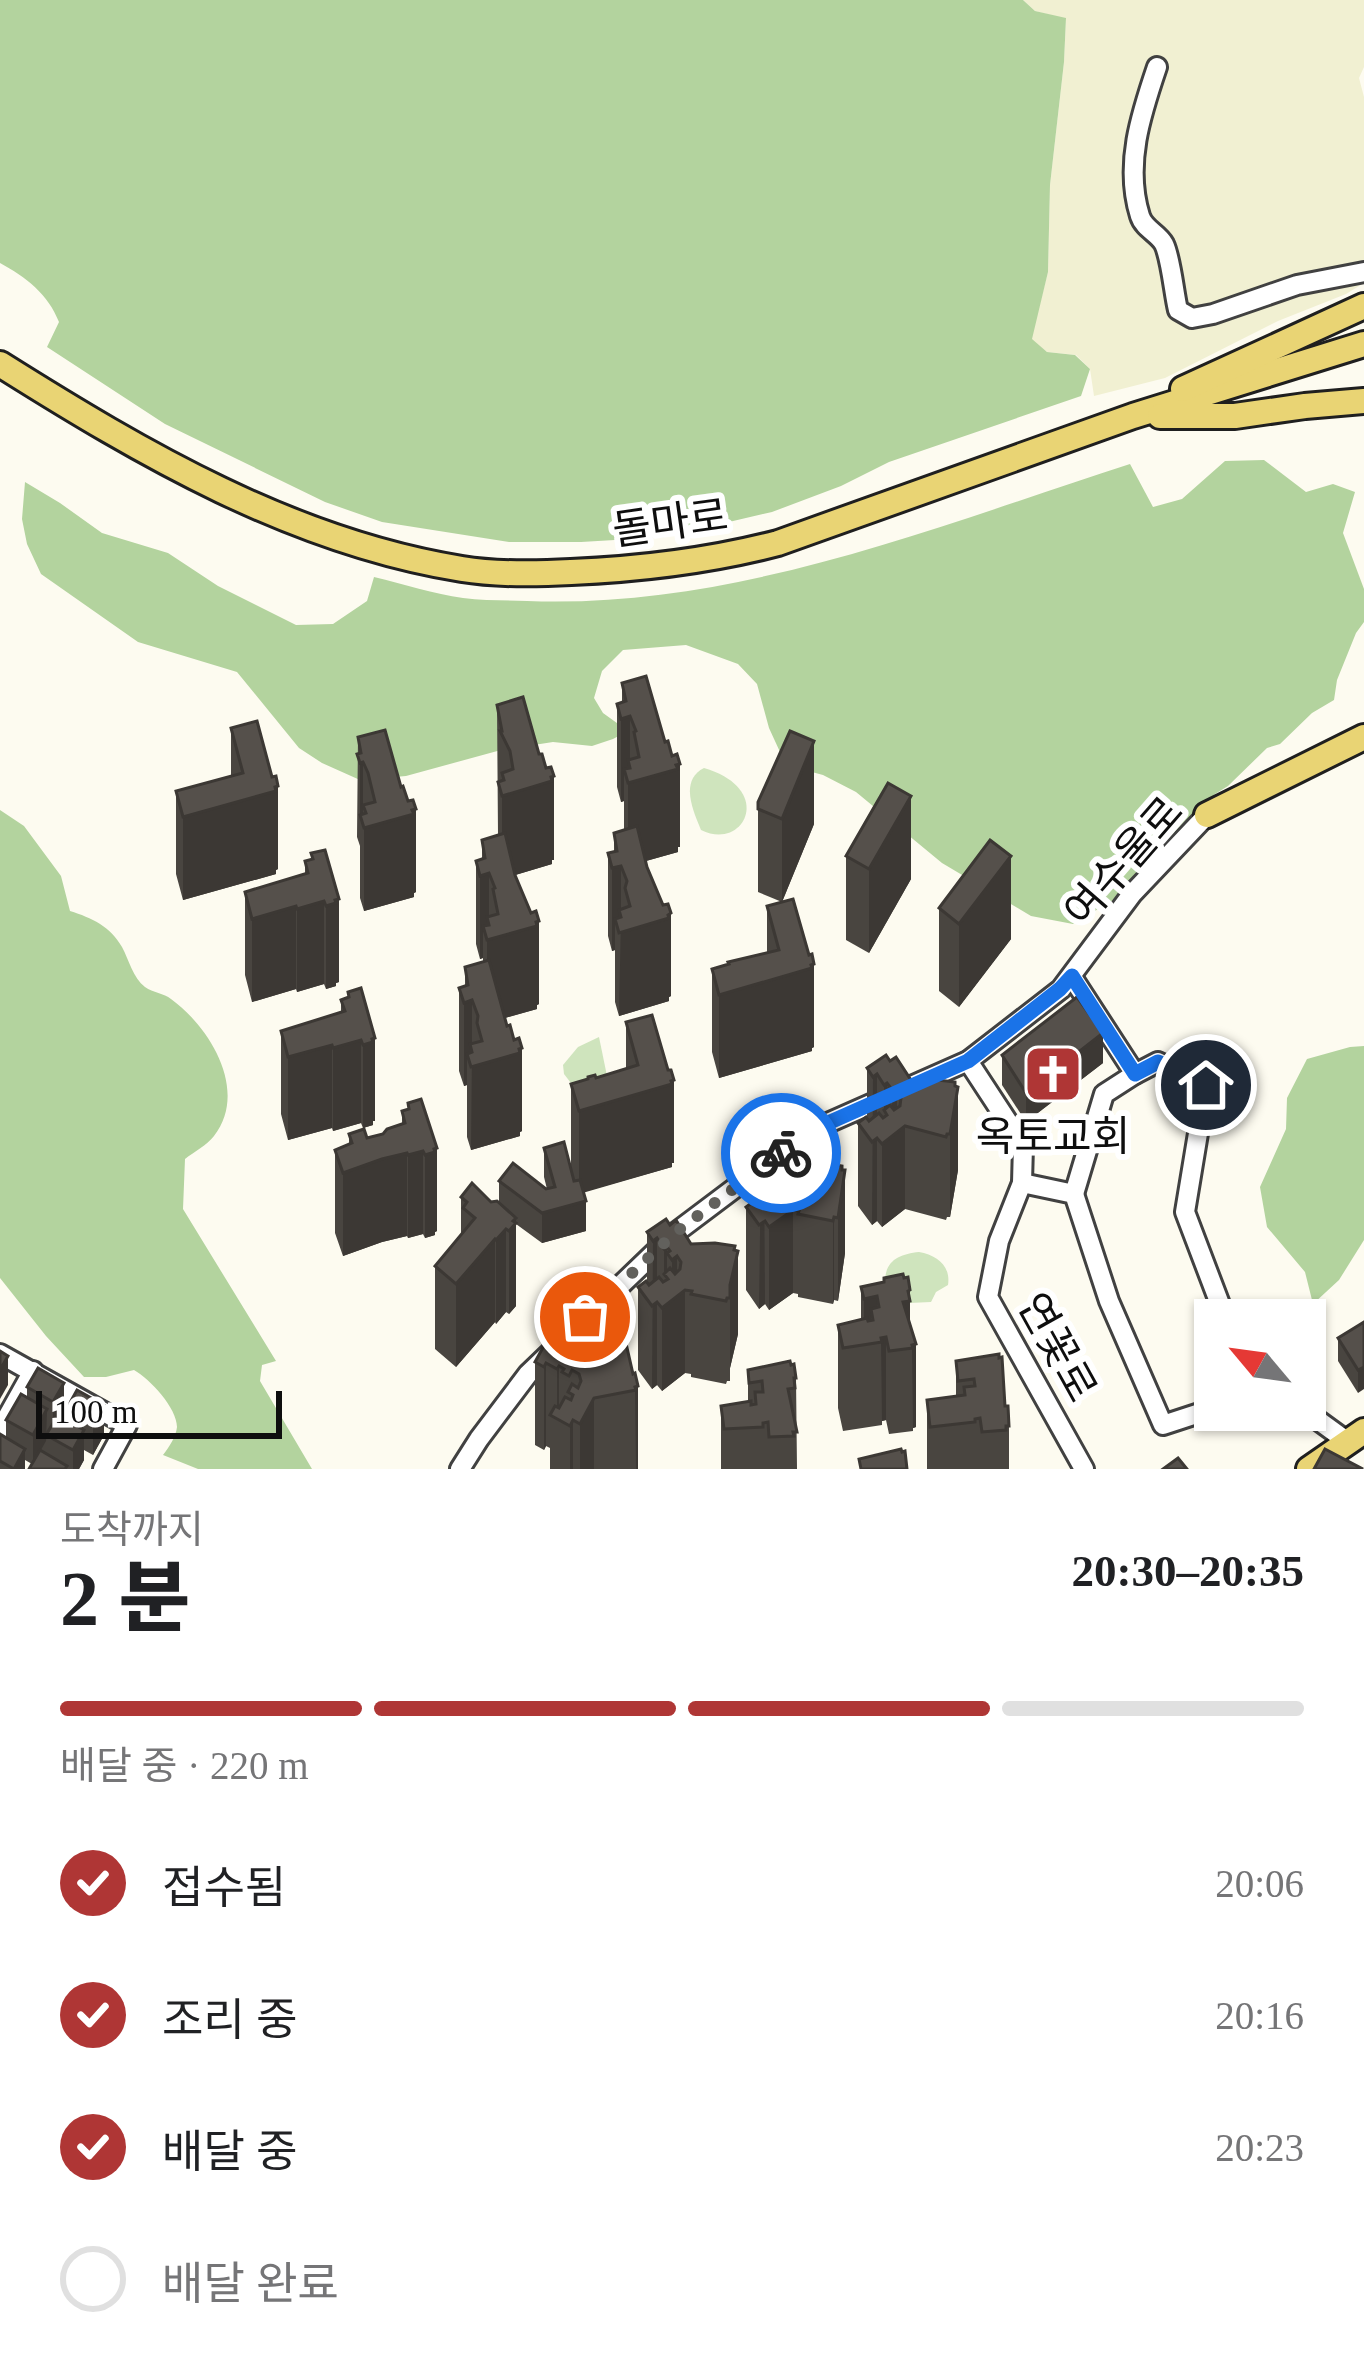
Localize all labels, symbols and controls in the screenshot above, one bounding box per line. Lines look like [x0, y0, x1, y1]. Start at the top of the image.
street label: 돌마로 [610, 492, 731, 554]
street label: 여수울로 [1056, 788, 1192, 935]
pin [1155, 1034, 1257, 1136]
church icon: 옥토교회 [1022, 1043, 1084, 1105]
icon: home [1173, 1052, 1239, 1118]
courier [721, 1093, 841, 1213]
place label: 옥토교회 [976, 1114, 1130, 1160]
icon: bike [748, 1120, 814, 1186]
pin [534, 1266, 636, 1368]
icon: bag [552, 1284, 618, 1350]
street label: 연꽃로 [1009, 1286, 1105, 1409]
north arrow [1194, 1299, 1326, 1431]
map controls [1194, 1299, 1326, 1431]
scale bar [36, 1385, 282, 1438]
text: 100 m [54, 1394, 137, 1430]
text: 도착까지 [60, 1508, 204, 1551]
text: 20:30–20:35 [1072, 1546, 1304, 1596]
text: 2 분 [60, 1555, 190, 1642]
text: 배달 중 · 220 m [60, 1744, 308, 1787]
icon: check [60, 1850, 126, 1916]
text: 20:06 [1215, 1862, 1304, 1905]
text: 접수됨 [162, 1863, 286, 1913]
icon: check [60, 1982, 126, 2048]
text: 20:16 [1215, 1994, 1304, 2037]
text: 조리 중 [162, 1995, 297, 2045]
icon: check [60, 2114, 126, 2180]
text: 20:23 [1215, 2126, 1304, 2169]
text: 배달 중 [162, 2127, 297, 2177]
text: 배달 완료 [162, 2259, 339, 2309]

